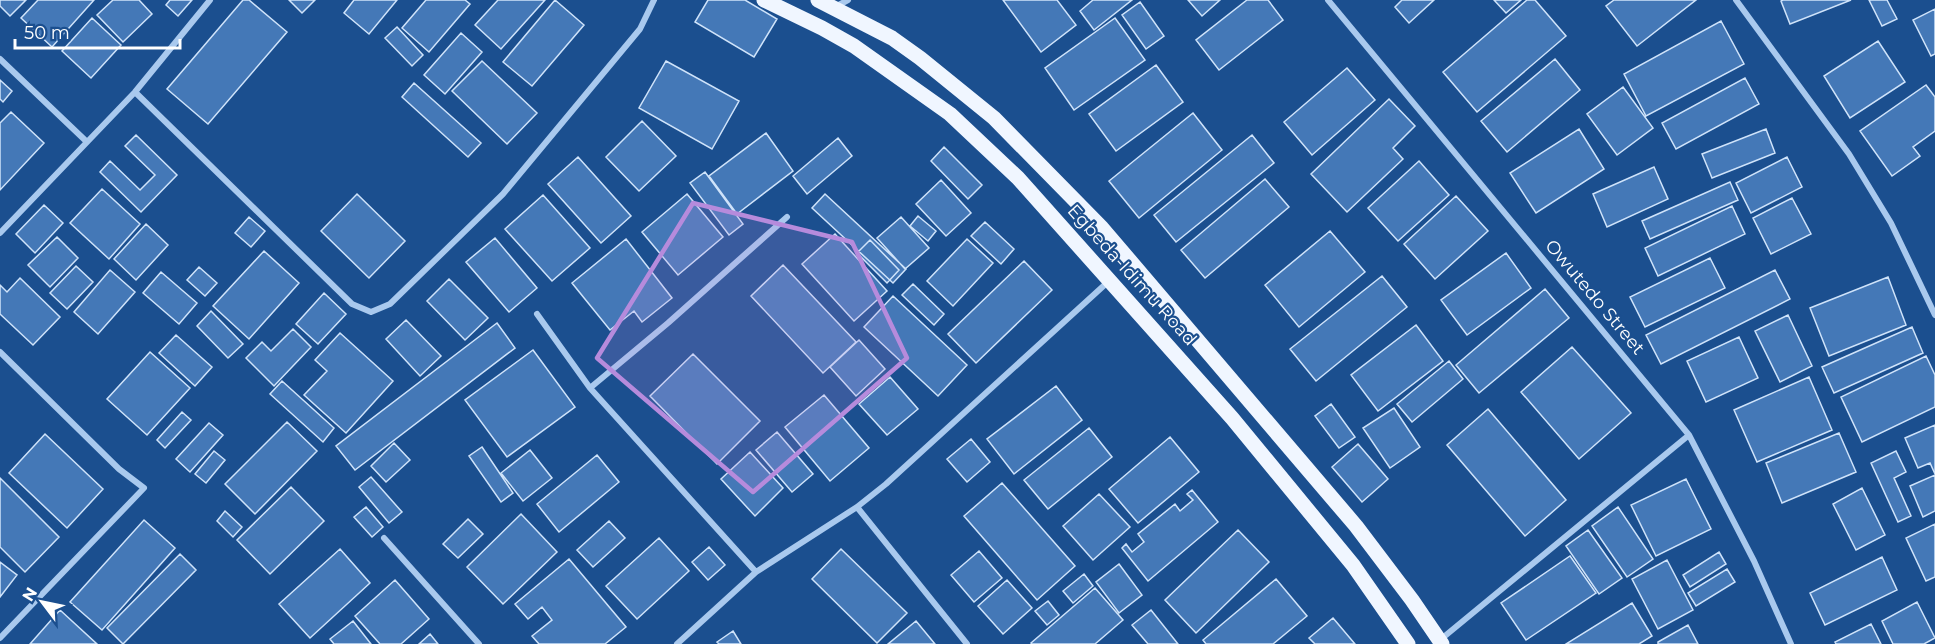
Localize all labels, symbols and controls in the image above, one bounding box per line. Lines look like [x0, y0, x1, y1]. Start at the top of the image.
scale bar [15, 12, 180, 50]
text: 50 m [24, 22, 70, 44]
street label: Egbeda-Idimu Road [1063, 200, 1201, 350]
street label: Owutedo Street [1540, 235, 1650, 359]
north arrow [12, 572, 72, 632]
text: N [18, 584, 41, 605]

